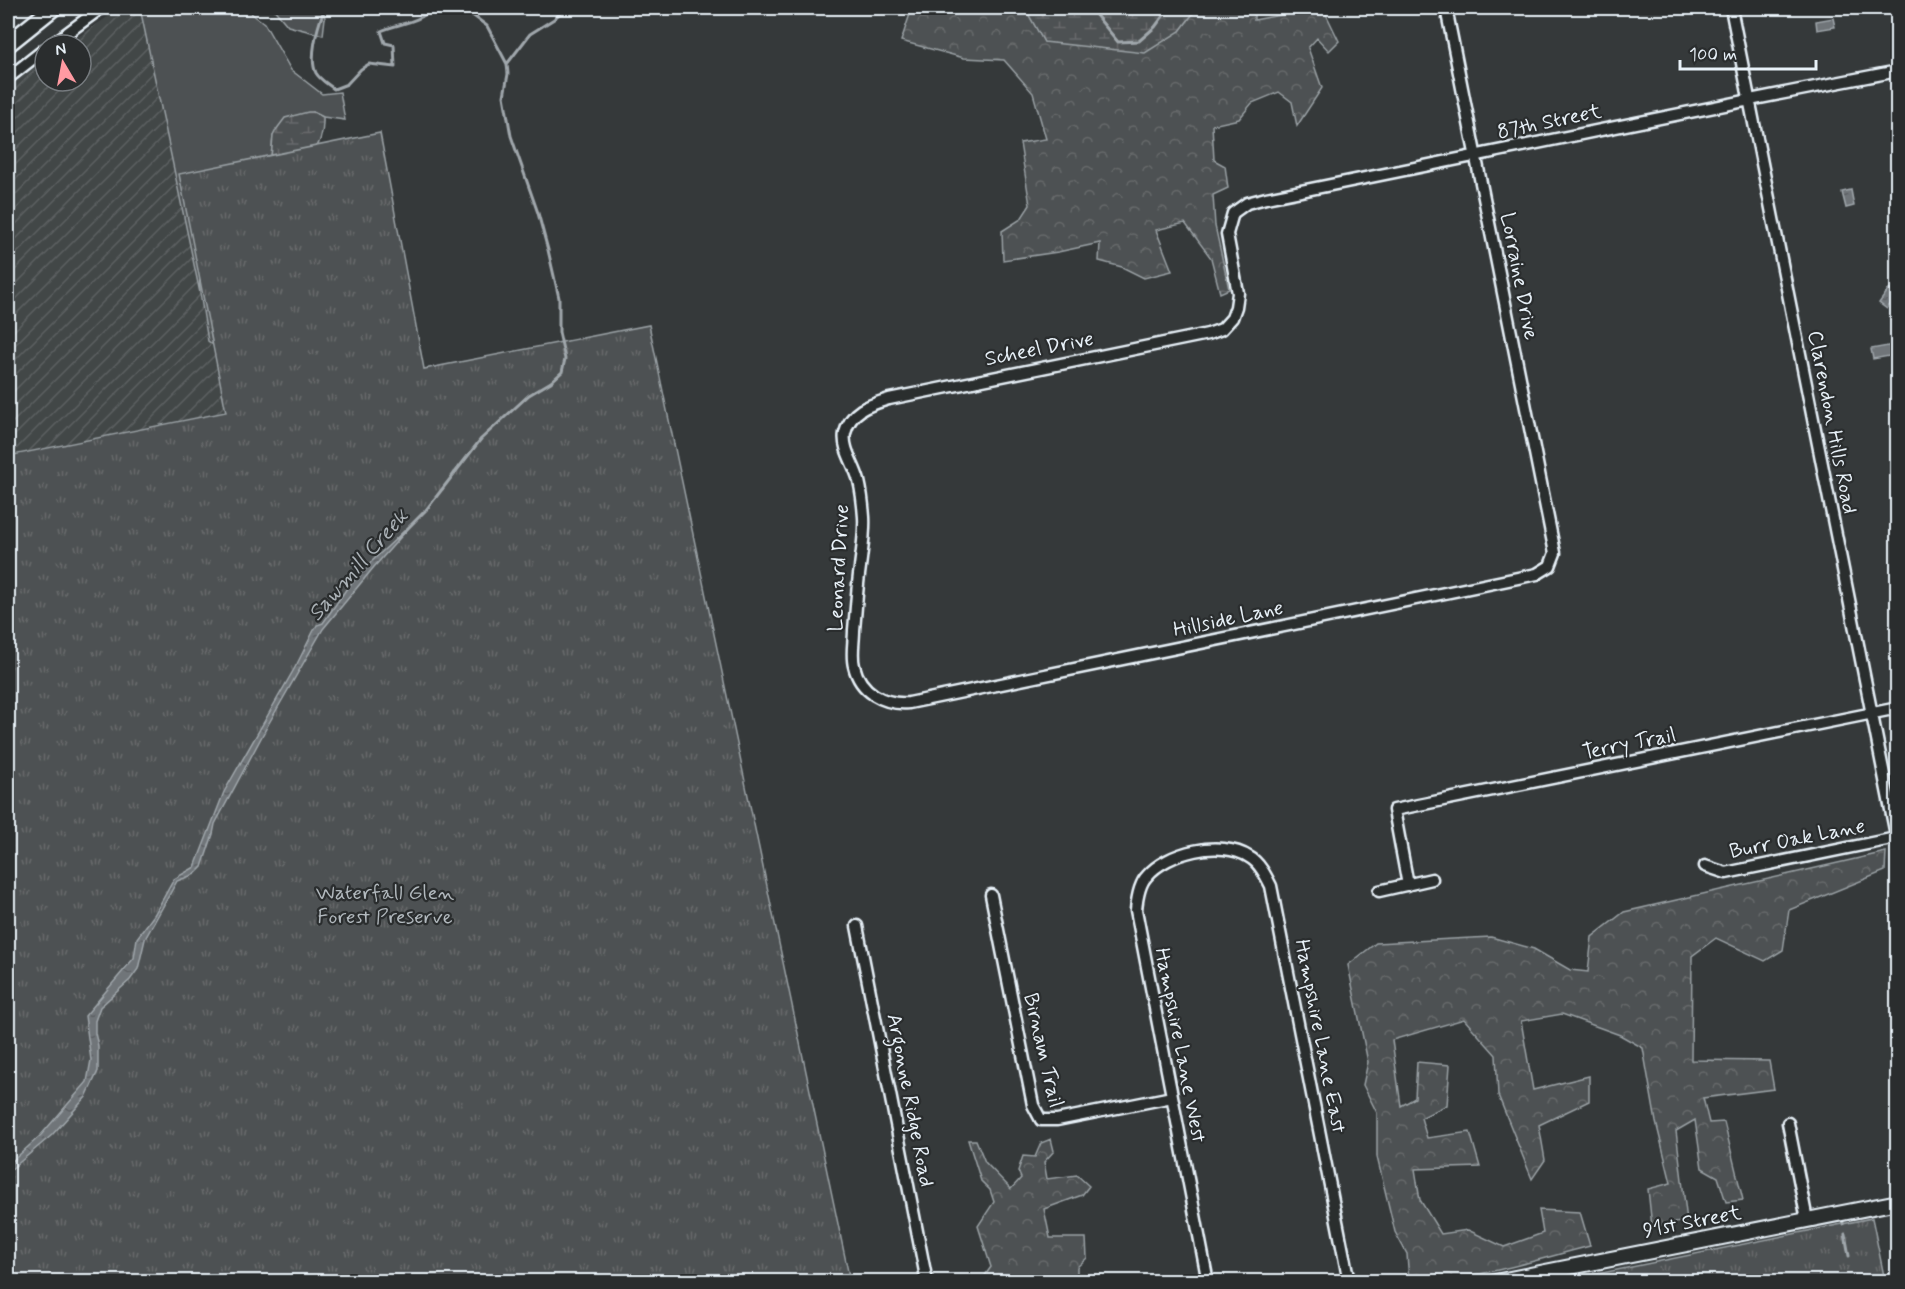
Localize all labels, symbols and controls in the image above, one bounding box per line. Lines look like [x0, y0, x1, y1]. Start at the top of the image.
north arrow [33, 33, 93, 93]
scale bar [1680, 33, 1816, 71]
text: N [54, 38, 68, 61]
text: 100 m [1689, 43, 1737, 67]
street label: 87th Street [1495, 97, 1605, 147]
street label: Lorraine Drive [1493, 210, 1545, 342]
street label: Scheel Drive [982, 325, 1096, 373]
street label: Clarendon Hills Road [1801, 328, 1864, 516]
water label: Sawmill Creek [302, 502, 416, 627]
street label: Leonard Drive [822, 504, 856, 633]
street label: Hillside Lane [1170, 594, 1286, 644]
street label: Terry Trail [1580, 721, 1678, 767]
street label: Burr Oak Lane [1727, 812, 1868, 866]
park label: Waterfall Glen Forest Preserve [316, 879, 455, 931]
street label: Hampshire Lane East [1287, 937, 1353, 1136]
street label: Hampshire Lane West [1147, 945, 1213, 1146]
street label: Birnam Trail [1016, 990, 1070, 1110]
street label: Argonne Ridge Road [878, 1011, 941, 1190]
street label: 91st Street [1641, 1199, 1744, 1245]

